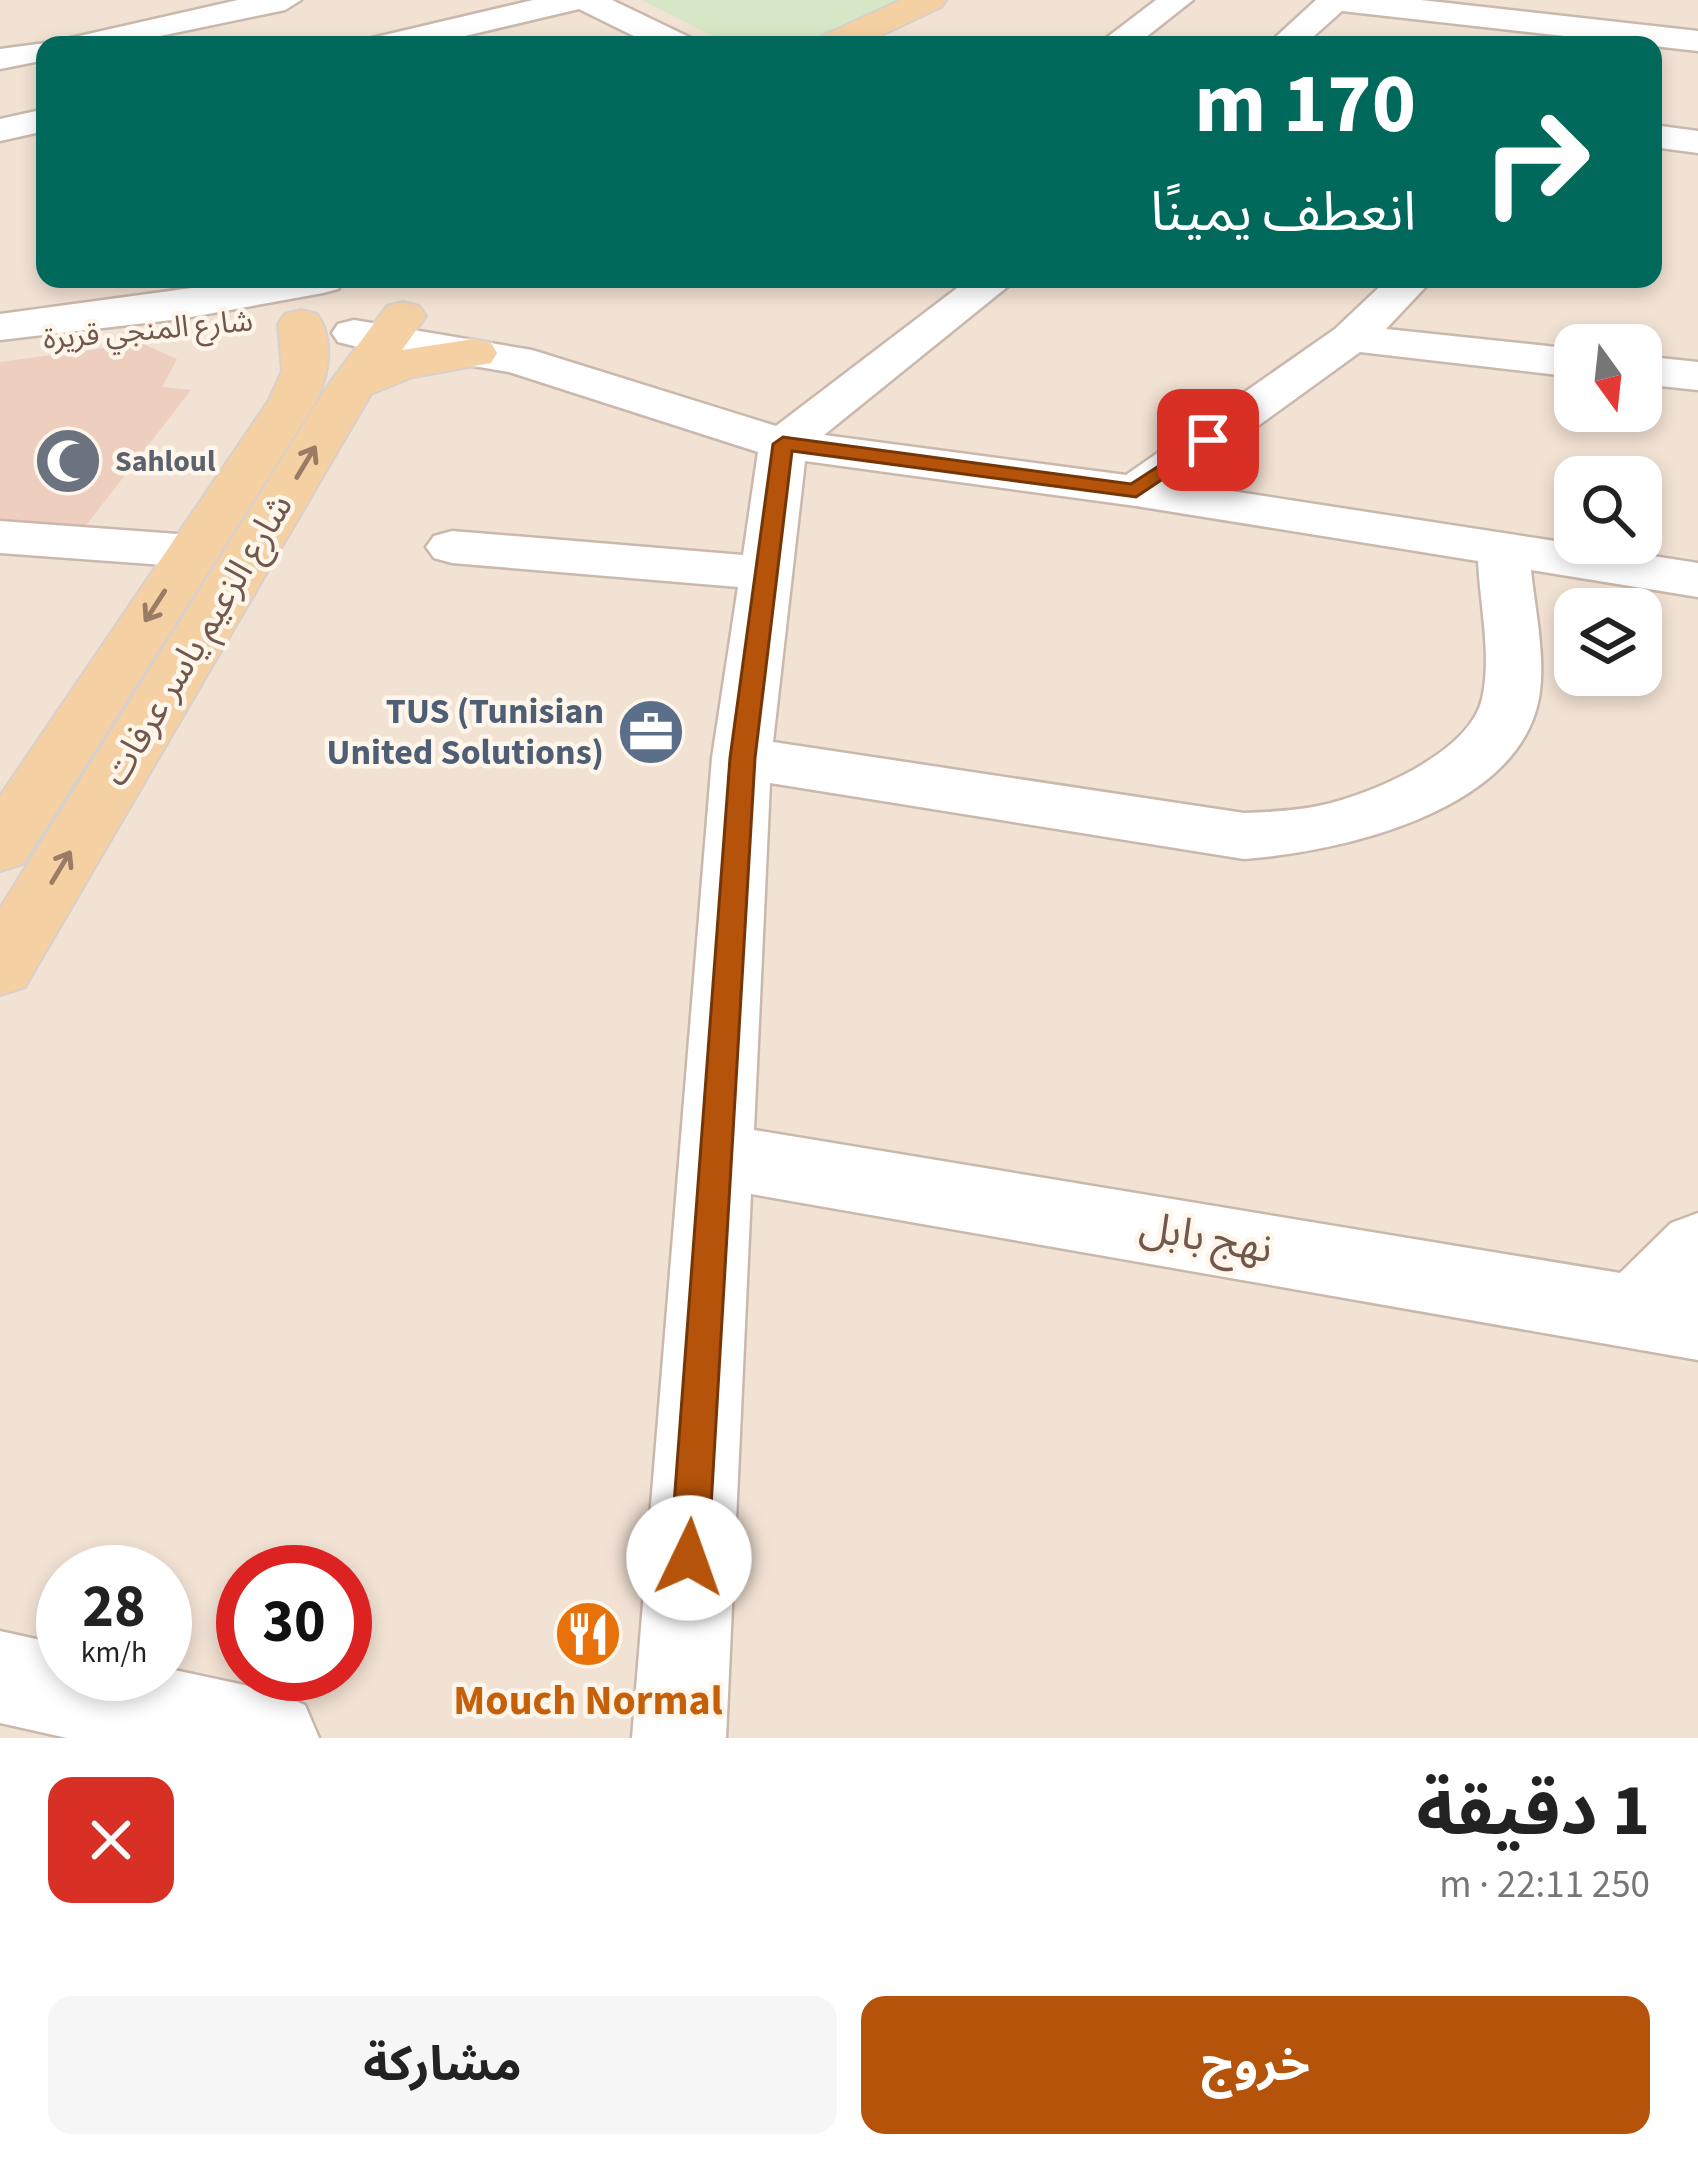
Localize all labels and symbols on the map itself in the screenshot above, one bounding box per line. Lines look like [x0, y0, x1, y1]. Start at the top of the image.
street label: شارع المنجي قريرة [41, 299, 255, 362]
north arrow [1554, 324, 1662, 432]
pin [1157, 389, 1259, 491]
mosque icon: Sahloul [33, 426, 103, 496]
place label: Sahloul [115, 440, 216, 483]
one-way arrow [294, 446, 318, 480]
street label: شارع الزعيم ياسر عرفات [91, 485, 306, 796]
one-way arrow [143, 589, 168, 623]
place label: TUS (Tunisian United Solutions) [327, 686, 604, 778]
office icon: TUS (Tunisian United Solutions) [616, 697, 686, 767]
one-way arrow [49, 850, 73, 885]
street label: نهج بابل [1135, 1197, 1277, 1279]
position arrow [626, 1495, 752, 1621]
speed limit sign: 30 [216, 1545, 372, 1701]
restaurant icon: Mouch Normal [553, 1599, 623, 1669]
place label: Mouch Normal [453, 1671, 723, 1731]

